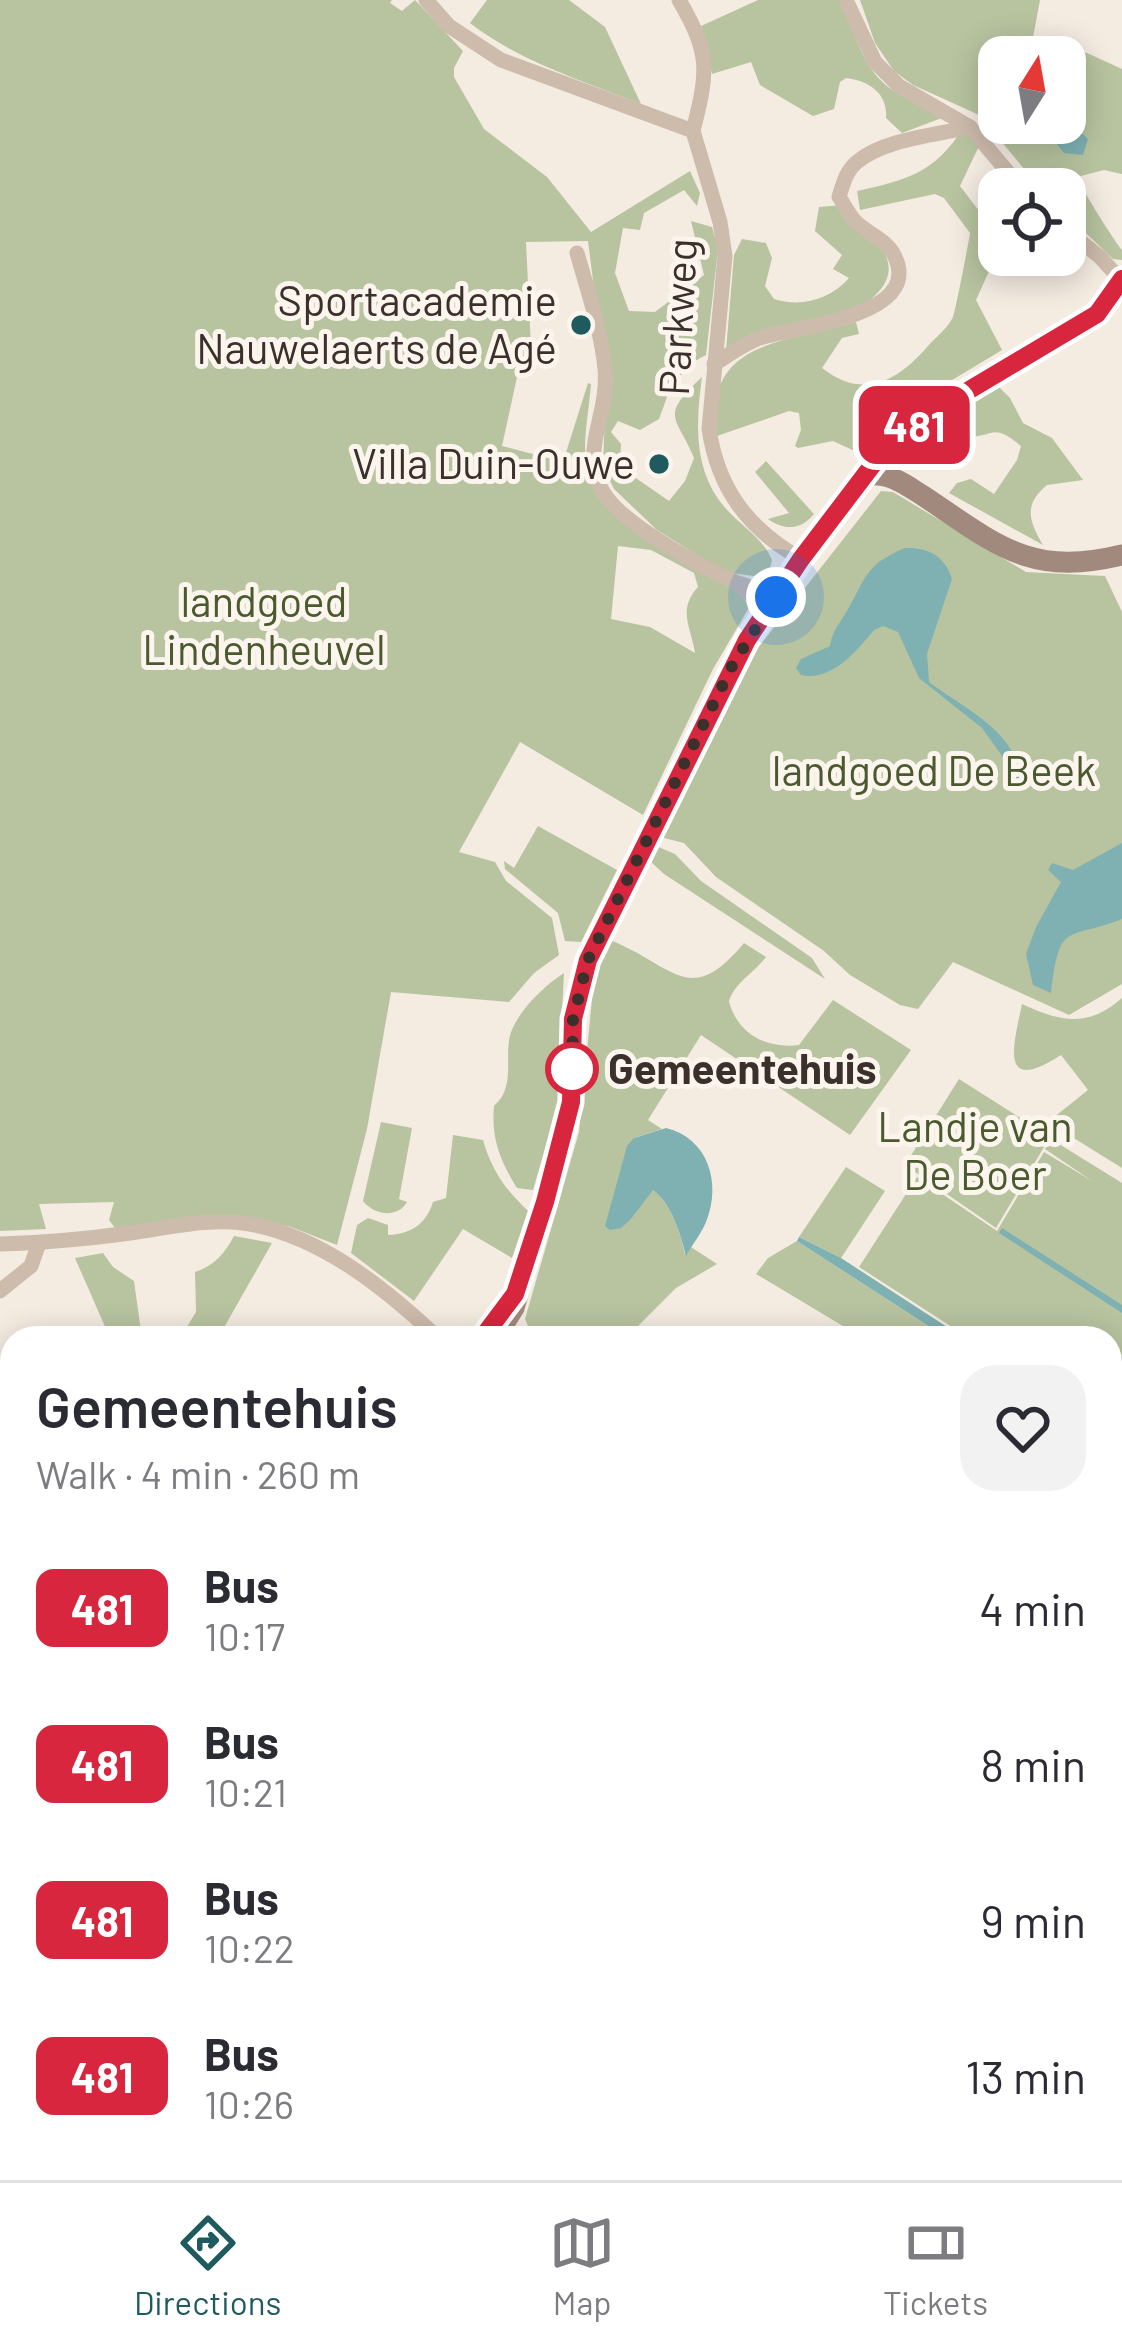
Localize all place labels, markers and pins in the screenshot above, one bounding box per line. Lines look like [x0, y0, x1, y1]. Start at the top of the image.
place label: Sportacademie Nauwelaerts de Agé [196, 274, 557, 373]
marker: Sportacademie Nauwelaerts de Agé [568, 312, 594, 338]
place label: Villa Duin-Ouwe [352, 437, 635, 487]
marker: Villa Duin-Ouwe [646, 451, 672, 477]
place label: Gemeentehuis [608, 1042, 877, 1092]
marker: Gemeentehuis [547, 1044, 597, 1094]

